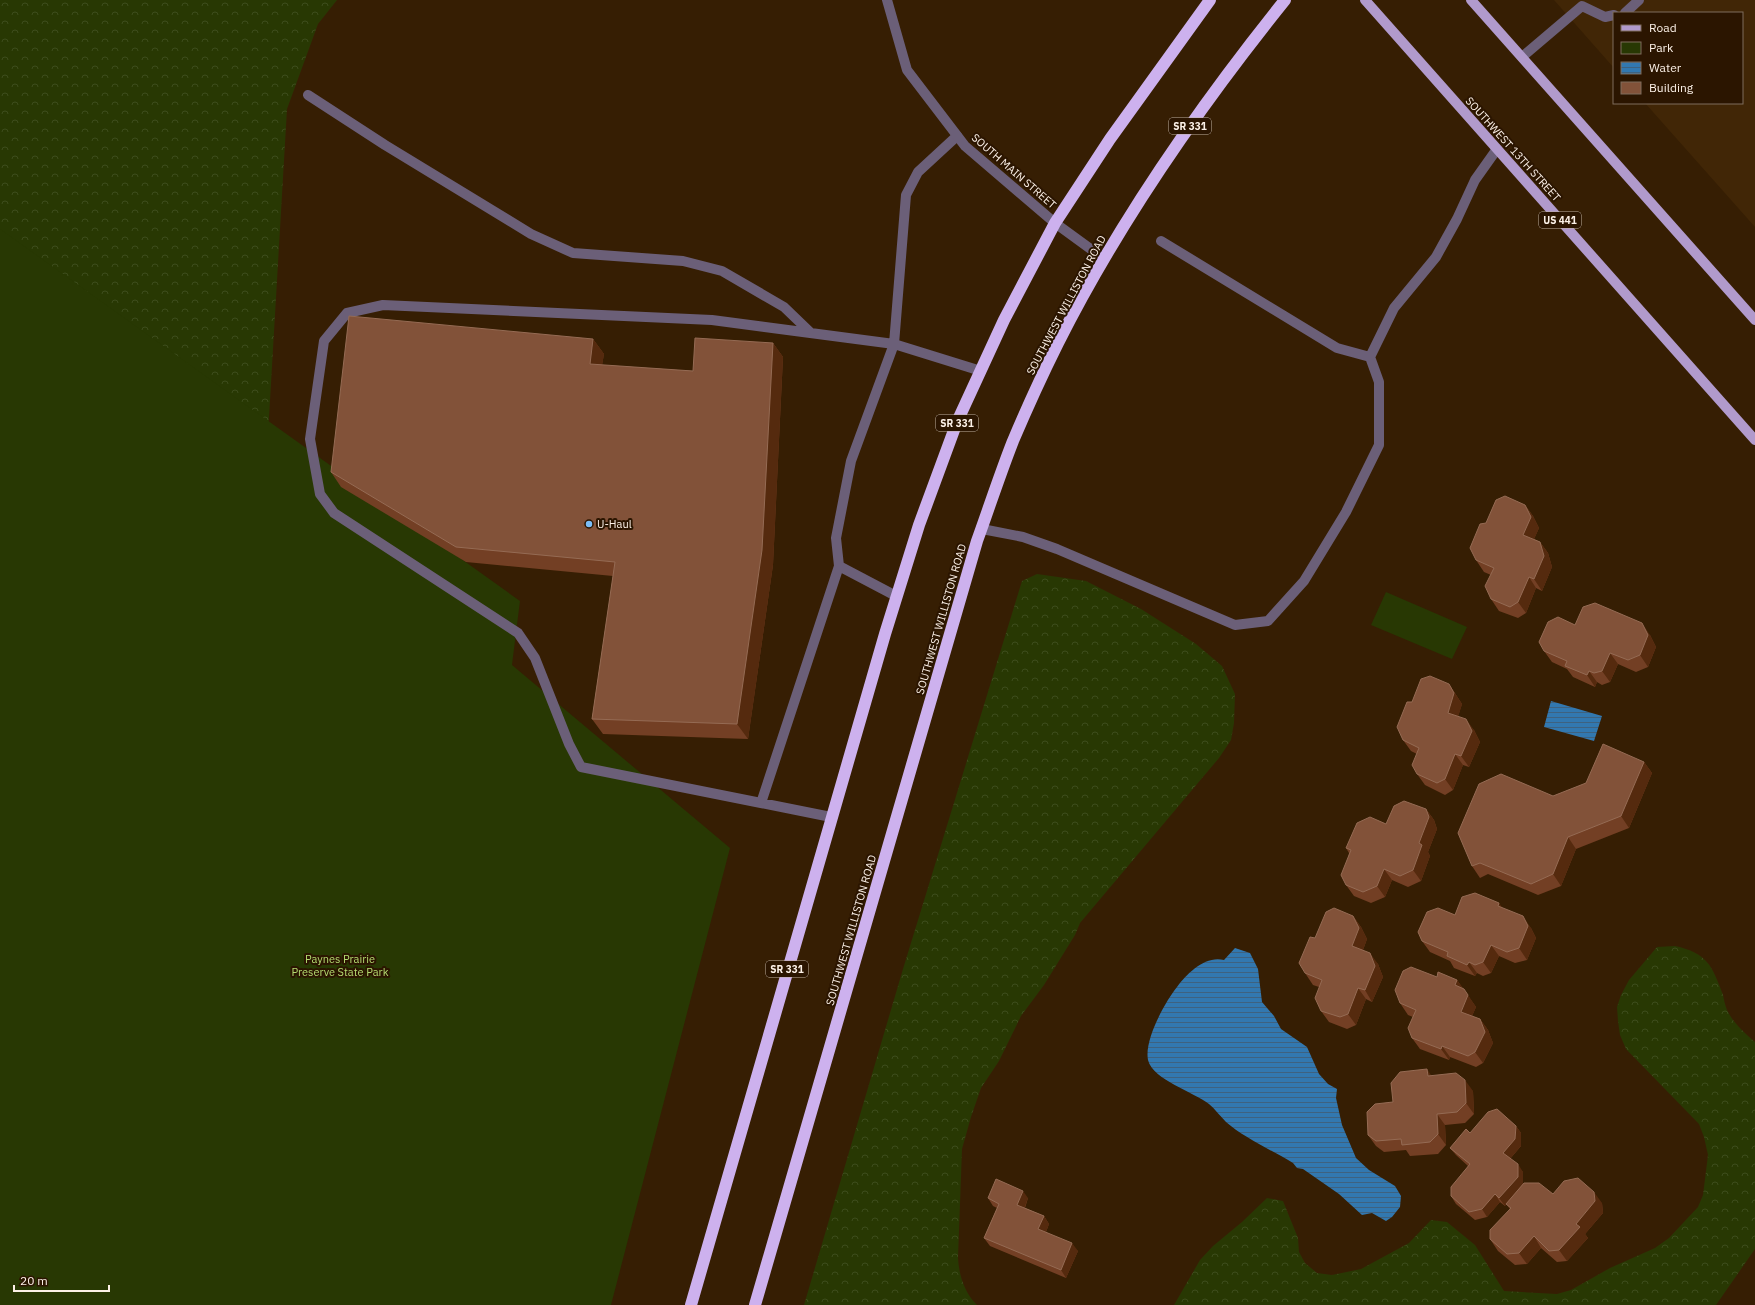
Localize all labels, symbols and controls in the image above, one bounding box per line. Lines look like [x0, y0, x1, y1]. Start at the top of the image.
legend [1613, 12, 1743, 104]
text: Road [1649, 20, 1677, 35]
text: Park [1649, 40, 1674, 55]
text: Water [1649, 60, 1682, 75]
text: Building [1649, 80, 1694, 95]
street label: SOUTHWEST 13TH STREET [1462, 94, 1564, 205]
road number: SR 331 [1169, 118, 1211, 134]
street label: SOUTH MAIN STREET [969, 130, 1060, 212]
road number: US 441 [1539, 212, 1581, 228]
street label: SOUTHWEST WILLISTON ROAD [1023, 233, 1109, 377]
road number: SR 331 [936, 415, 978, 431]
place label: U-Haul [597, 517, 632, 531]
marker: U-Haul [584, 519, 594, 529]
street label: SOUTHWEST WILLISTON ROAD [913, 542, 969, 696]
street label: SOUTHWEST WILLISTON ROAD [823, 853, 879, 1007]
park label: Paynes Prairie Preserve State Park [292, 952, 389, 979]
road number: SR 331 [766, 961, 808, 977]
scale bar [14, 1267, 109, 1293]
text: 20 m [20, 1273, 48, 1288]

